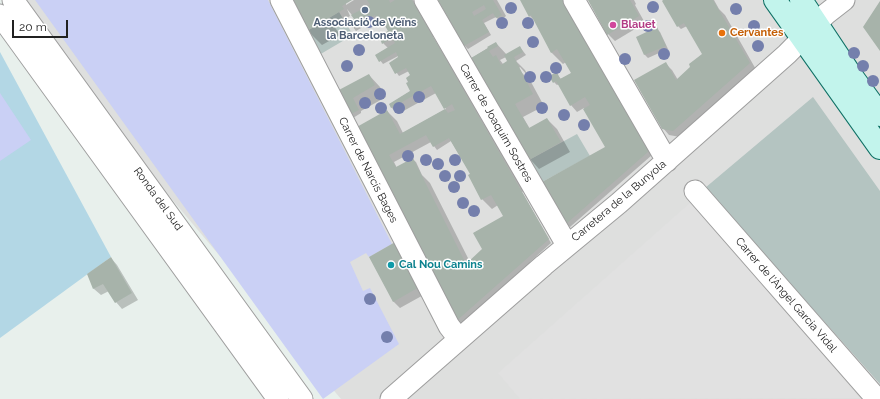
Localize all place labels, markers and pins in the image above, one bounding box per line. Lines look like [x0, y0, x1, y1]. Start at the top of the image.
marker: Associació de Veïns la Barceloneta [360, 5, 370, 15]
place label: Associació de Veïns la Barceloneta [314, 16, 416, 42]
place label: Blauet [621, 18, 656, 32]
marker: Blauet [608, 20, 618, 30]
place label: Cervantes [730, 26, 783, 40]
marker: Cervantes [717, 28, 727, 38]
place label: Cal Nou Camins [399, 258, 482, 272]
marker: Cal Nou Camins [386, 260, 396, 270]

